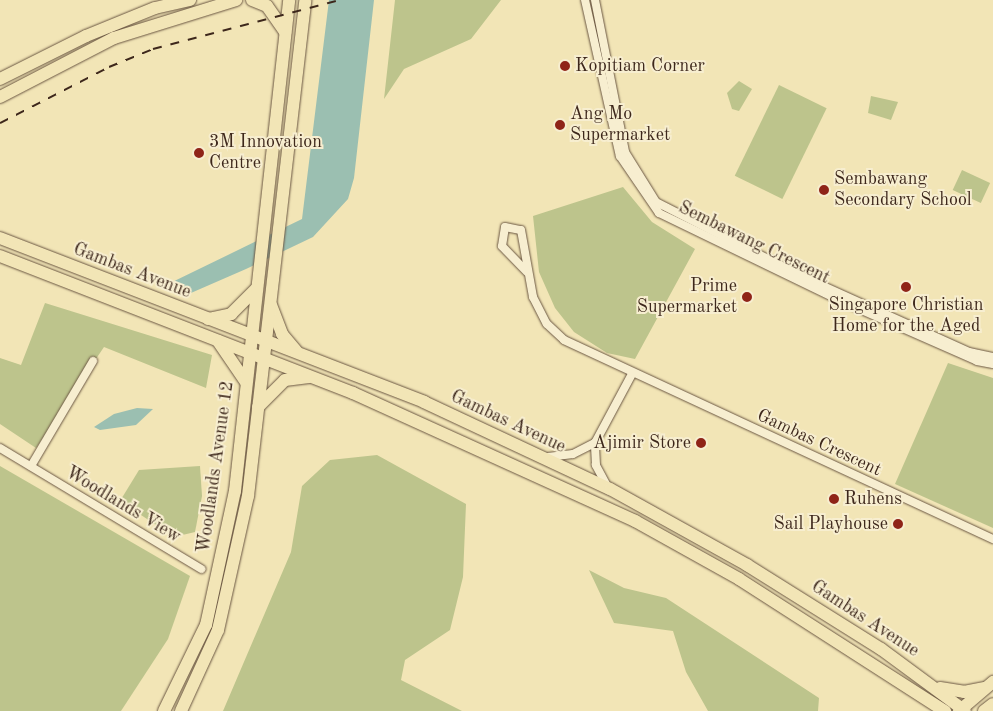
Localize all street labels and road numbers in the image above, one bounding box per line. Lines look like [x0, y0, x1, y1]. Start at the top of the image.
street label: Sembawang Crescent [675, 197, 833, 289]
street label: Gambas Avenue [70, 239, 194, 303]
street label: Woodlands Avenue 12 [193, 380, 239, 554]
street label: Gambas Avenue [447, 386, 569, 458]
street label: Gambas Crescent [753, 405, 885, 481]
street label: Woodlands View [61, 462, 185, 548]
street label: Gambas Avenue [807, 576, 923, 662]

